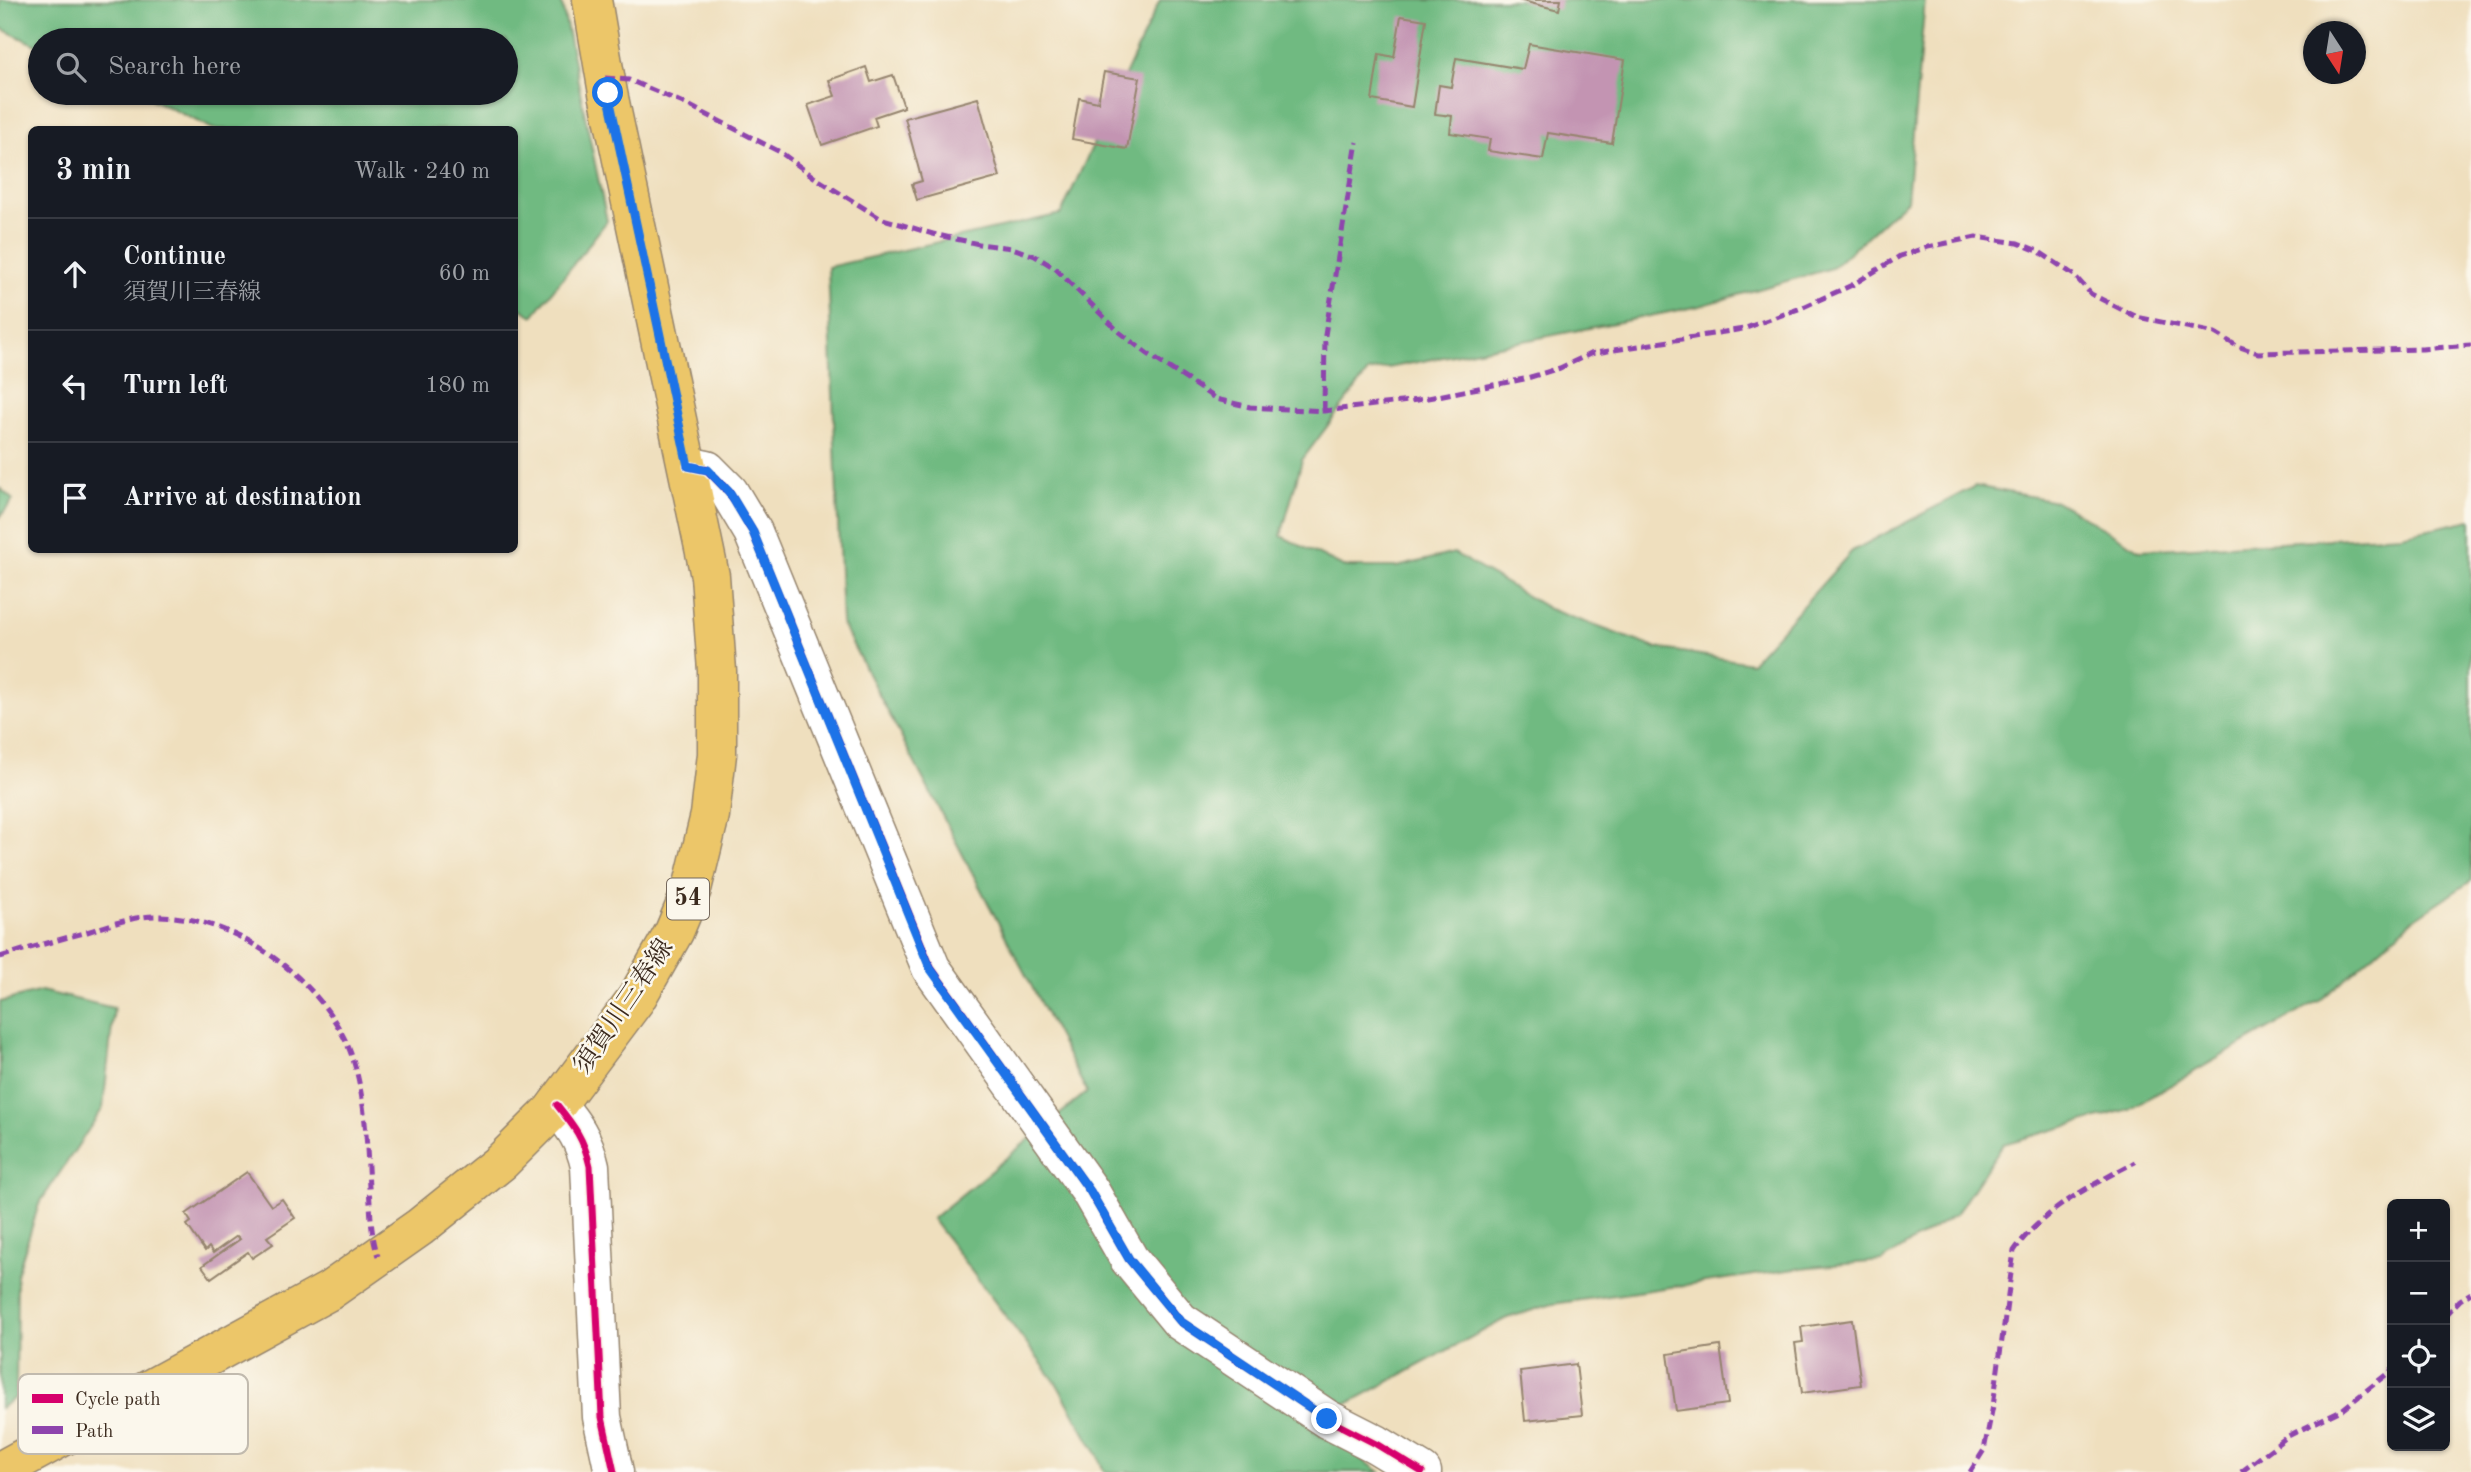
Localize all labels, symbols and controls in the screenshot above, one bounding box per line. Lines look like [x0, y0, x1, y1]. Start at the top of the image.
north arrow [2303, 21, 2366, 84]
search box [28, 28, 518, 105]
icon: search [52, 48, 90, 86]
text: Search here [108, 54, 241, 80]
route start [592, 77, 623, 108]
text: 3 min [56, 156, 131, 186]
text: Walk · 240 m [354, 160, 490, 183]
text: Continue [123, 244, 226, 270]
icon: ahead [56, 255, 94, 293]
text: 60 m [439, 262, 490, 285]
text: 須賀川三春線 [123, 281, 261, 304]
icon: left [56, 367, 94, 405]
text: Turn left [123, 373, 228, 399]
text: 180 m [425, 374, 490, 397]
icon: arrive [56, 479, 94, 517]
text: Arrive at destination [123, 485, 362, 511]
road number: 54 [667, 878, 709, 919]
street label: 須賀川三春線 [568, 934, 678, 1079]
map controls [2387, 1199, 2450, 1451]
button: + [2387, 1199, 2450, 1262]
button: − [2387, 1262, 2450, 1325]
button: locate [2387, 1325, 2450, 1388]
legend [18, 1374, 248, 1454]
button: layers [2387, 1388, 2450, 1451]
text: Cycle path [75, 1391, 161, 1410]
route end [1311, 1403, 1342, 1434]
text: Path [75, 1423, 113, 1442]

